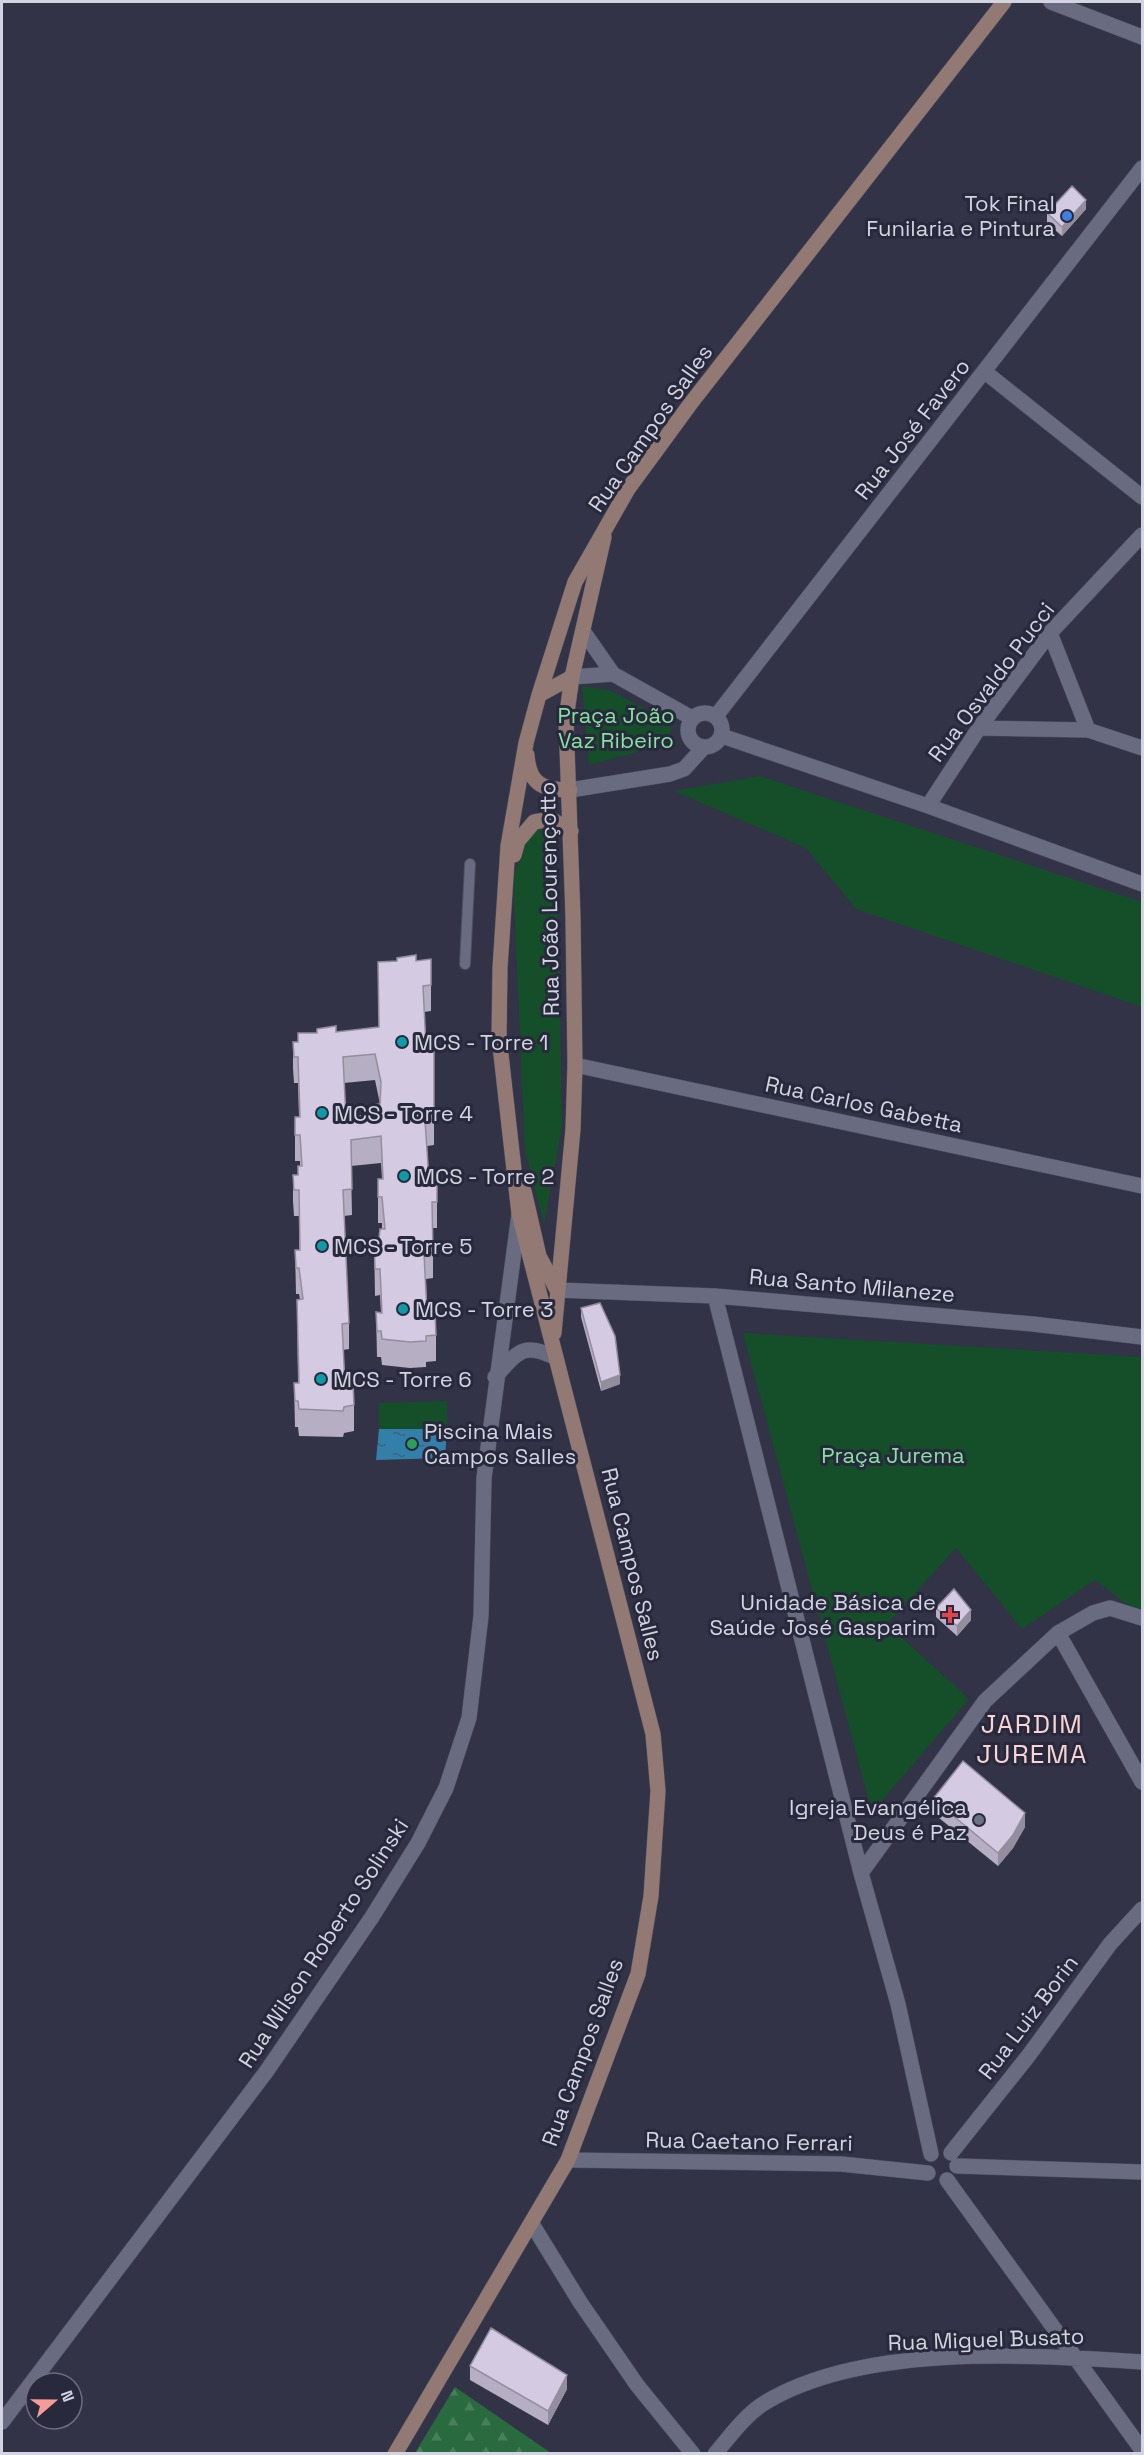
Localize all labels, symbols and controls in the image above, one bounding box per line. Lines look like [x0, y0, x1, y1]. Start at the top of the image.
place label: Tok Final Funilaria e Pintura [866, 189, 1055, 242]
marker: Tok Final Funilaria e Pintura [1060, 209, 1074, 223]
street label: Rua Campos Salles [582, 339, 718, 517]
street label: Rua José Favero [848, 353, 976, 505]
street label: Rua Osvaldo Pucci [922, 597, 1060, 767]
park label: Praça João Vaz Ribeiro [558, 701, 674, 754]
street label: Rua João Lourençotto [533, 782, 565, 1016]
place label: MCS - Torre 1 [414, 1028, 549, 1056]
marker: MCS - Torre 1 [395, 1035, 409, 1049]
street label: Rua Carlos Gabetta [763, 1069, 966, 1139]
place label: MCS - Torre 4 [334, 1099, 473, 1127]
marker: MCS - Torre 4 [315, 1106, 329, 1120]
place label: MCS - Torre 2 [416, 1162, 555, 1190]
marker: MCS - Torre 2 [397, 1169, 411, 1183]
place label: MCS - Torre 5 [334, 1232, 473, 1260]
marker: MCS - Torre 5 [315, 1239, 329, 1253]
street label: Rua Santo Milaneze [748, 1262, 956, 1308]
place label: MCS - Torre 3 [415, 1295, 554, 1323]
marker: MCS - Torre 3 [396, 1302, 410, 1316]
place label: MCS - Torre 6 [333, 1365, 472, 1393]
marker: MCS - Torre 6 [314, 1372, 328, 1386]
place label: Piscina Mais Campos Salles [424, 1417, 576, 1470]
marker: Piscina Mais Campos Salles [405, 1437, 419, 1451]
park label: Praça Jurema [821, 1441, 965, 1469]
street label: Rua Campos Salles [595, 1465, 671, 1663]
place label: Unidade Básica de Saúde José Gasparim [709, 1588, 936, 1641]
marker: Unidade Básica de Saúde José Gasparim [941, 1606, 959, 1624]
district label: JARDIM JUREMA [976, 1707, 1088, 1771]
place label: Igreja Evangélica Deus é Paz [789, 1793, 967, 1846]
street label: Rua Wilson Roberto Solinski [232, 1813, 414, 2073]
marker: Igreja Evangélica Deus é Paz [972, 1813, 986, 1827]
street label: Rua Luiz Borin [972, 1949, 1084, 2085]
street label: Rua Campos Salles [535, 1954, 629, 2150]
street label: Rua Caetano Ferrari [645, 2125, 853, 2157]
street label: Rua Miguel Busato [887, 2322, 1085, 2356]
north arrow [24, 2371, 84, 2431]
text: N [56, 2387, 79, 2405]

